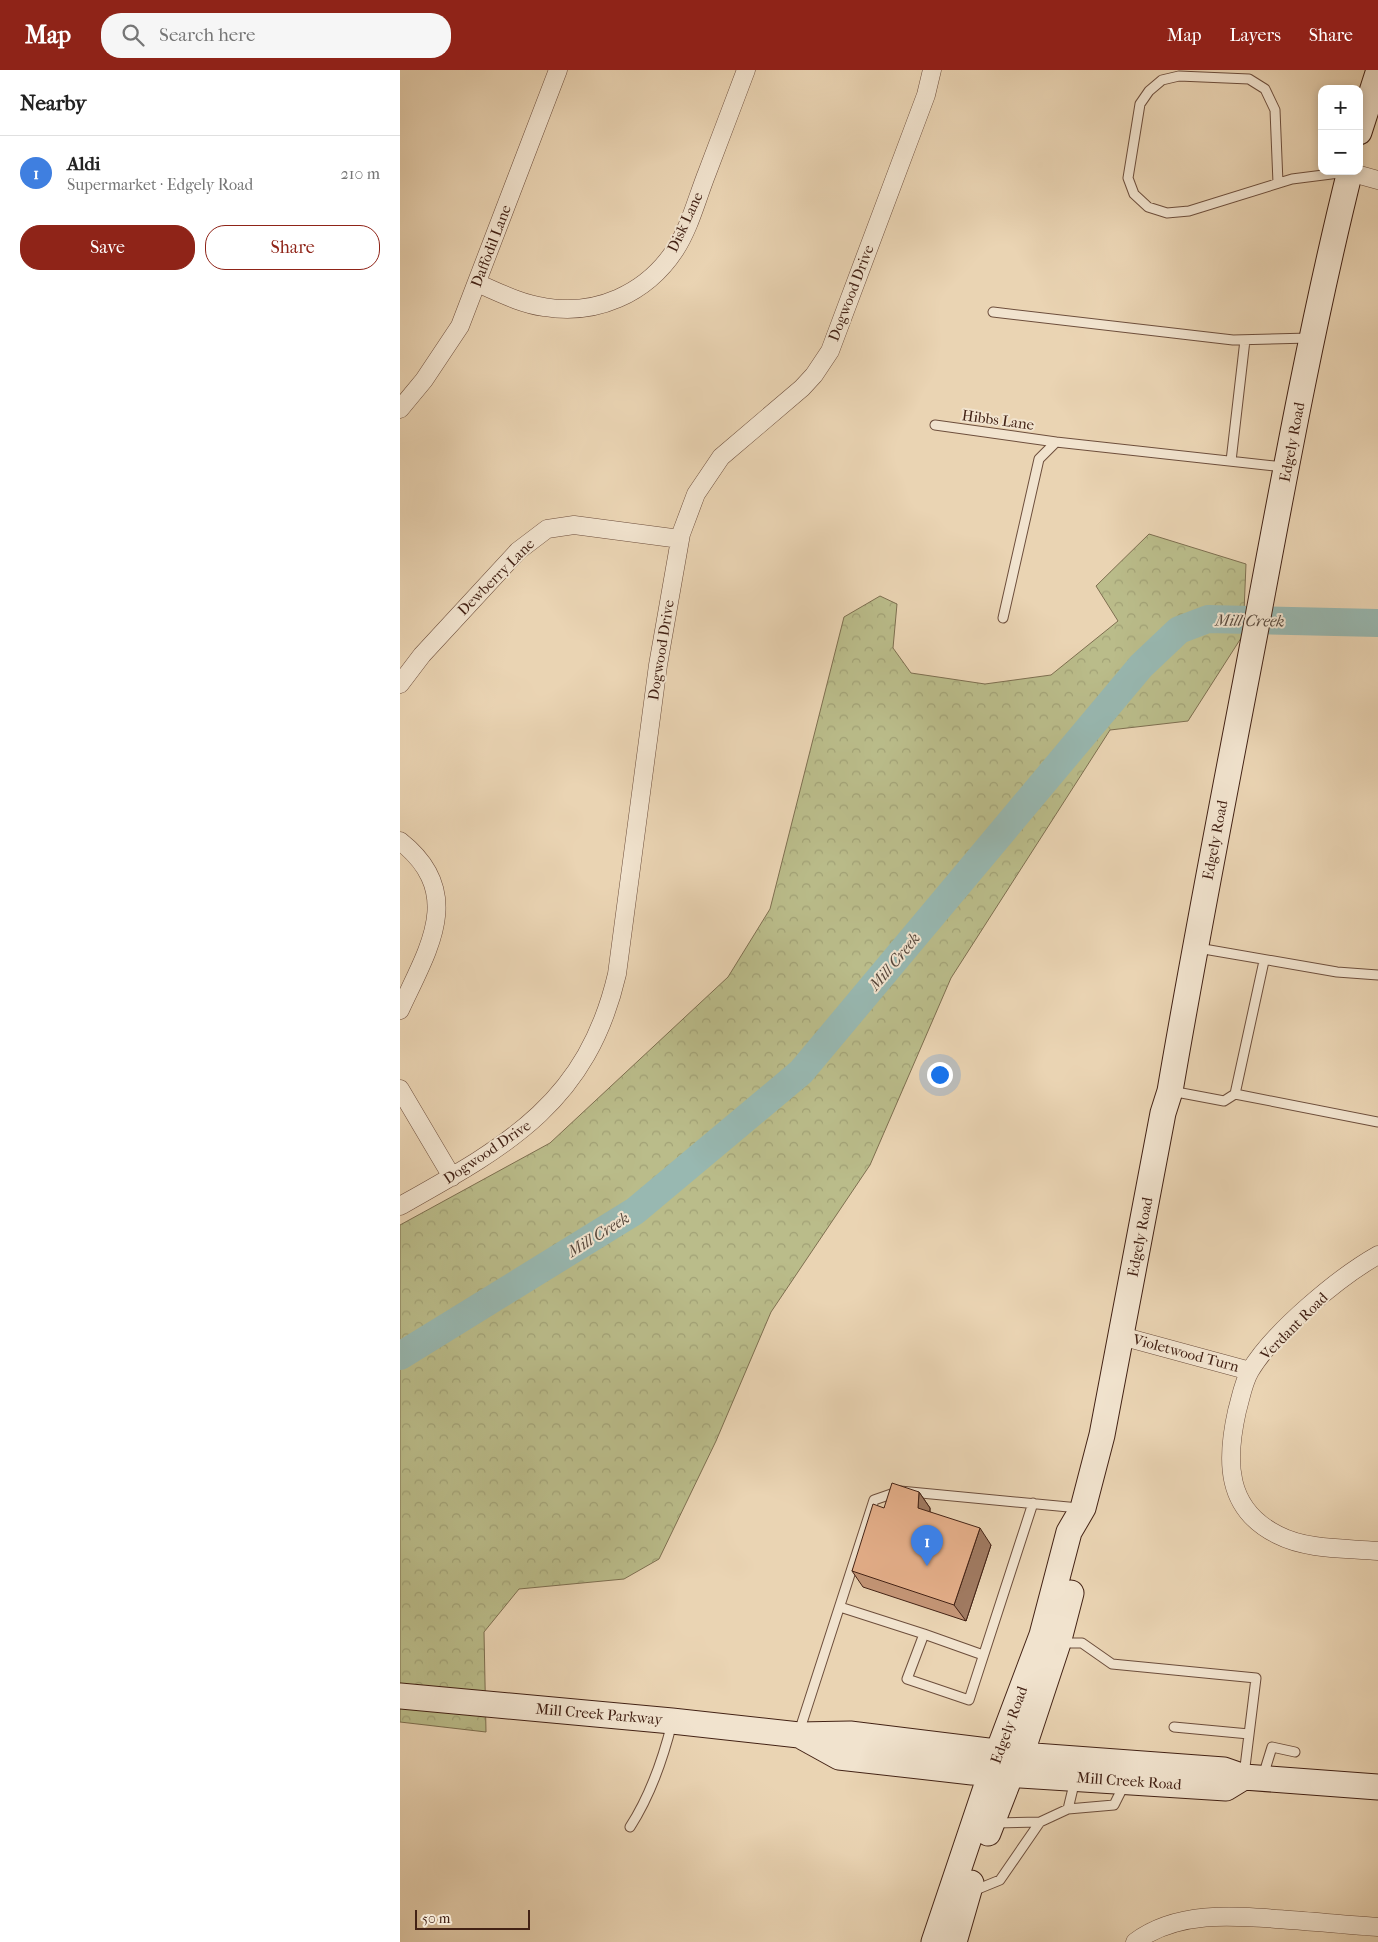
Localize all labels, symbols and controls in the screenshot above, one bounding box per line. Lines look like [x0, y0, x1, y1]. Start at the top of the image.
search box [101, 13, 451, 58]
text: Map [25, 21, 71, 49]
icon: search [119, 21, 147, 49]
text: Search here [159, 24, 255, 46]
text: Map [1167, 25, 1201, 46]
text: Layers [1229, 25, 1281, 46]
text: Share [1309, 25, 1353, 46]
map controls [1318, 85, 1363, 175]
button: + [1318, 85, 1363, 130]
text: Nearby [20, 91, 86, 115]
button: − [1318, 130, 1363, 175]
text: Aldi [67, 153, 100, 175]
text: 1 [33, 164, 39, 183]
text: 210 m [341, 164, 380, 183]
text: Supermarket · Edgely Road [67, 175, 253, 194]
street label: Disk Lane [663, 188, 707, 255]
street label: Daffodil Lane [467, 202, 515, 290]
button: Save [20, 225, 195, 270]
button: Share [205, 225, 380, 270]
street label: Dogwood Drive [824, 242, 878, 344]
street label: Edgely Road [1275, 400, 1309, 484]
street label: Hibbs Lane [961, 406, 1036, 434]
street label: Dewberry Lane [454, 534, 539, 619]
street label: Dogwood Drive [644, 598, 678, 702]
water label: Mill Creek [1214, 610, 1285, 631]
street label: Edgely Road [1198, 798, 1232, 882]
water label: Mill Creek [864, 929, 924, 995]
your location [927, 1062, 953, 1088]
street label: Dogwood Drive [440, 1116, 535, 1188]
street label: Edgely Road [1123, 1195, 1157, 1279]
water label: Mill Creek [563, 1208, 633, 1261]
street label: Verdant Road [1256, 1288, 1332, 1364]
street label: Violetwood Turn [1130, 1330, 1241, 1376]
pin: 1 [911, 1525, 943, 1566]
street label: Edgely Road [987, 1683, 1032, 1766]
street label: Mill Creek Parkway [535, 1699, 664, 1729]
street label: Mill Creek Road [1076, 1768, 1183, 1794]
scale bar [415, 1907, 530, 1930]
text: 50 m [422, 1910, 450, 1927]

